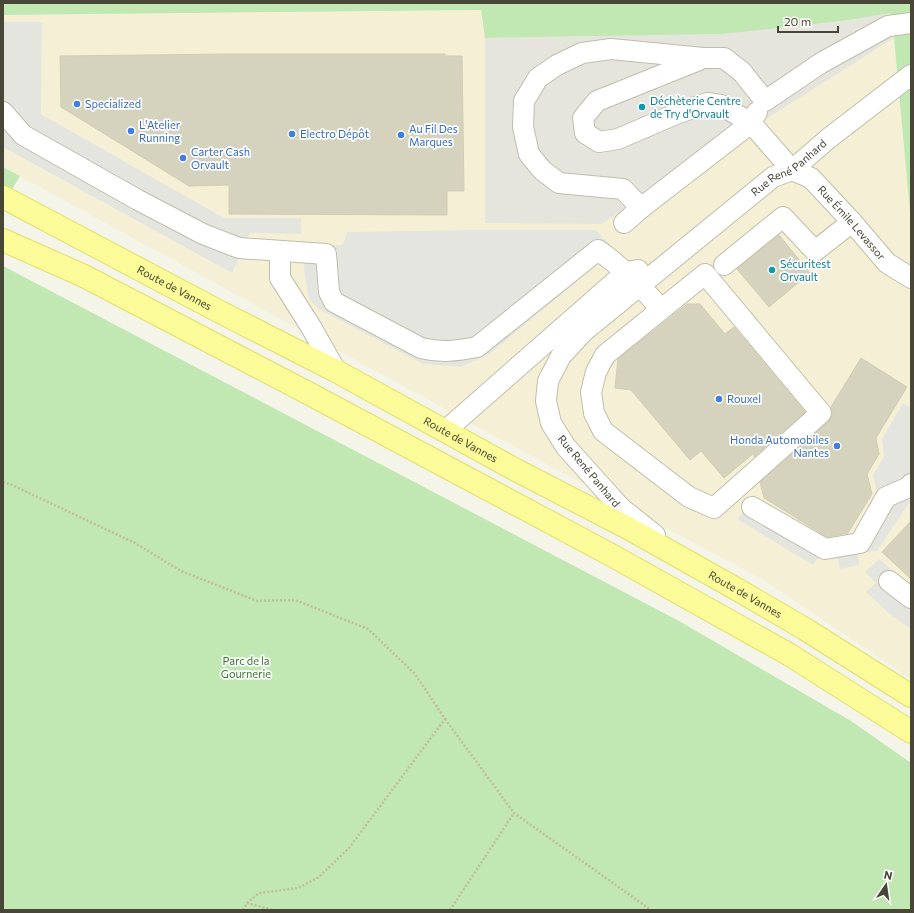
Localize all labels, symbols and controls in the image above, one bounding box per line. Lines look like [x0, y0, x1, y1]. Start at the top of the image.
scale bar [778, 8, 838, 34]
text: 20 m [784, 14, 811, 28]
place label: Déchèterie Centre de Try d'Orvault [650, 94, 741, 120]
place label: Specialized [85, 97, 141, 110]
marker: Specialized [72, 99, 82, 109]
marker: Déchèterie Centre de Try d'Orvault [637, 102, 647, 112]
place label: L'Atelier Running [139, 118, 181, 144]
place label: Au Fil Des Marques [409, 122, 458, 148]
marker: L'Atelier Running [126, 126, 136, 136]
place label: Electro Dépôt [300, 127, 370, 140]
marker: Electro Dépôt [287, 129, 297, 139]
marker: Au Fil Des Marques [396, 130, 406, 140]
street label: Rue René Panhard [748, 136, 829, 198]
place label: Carter Cash Orvault [191, 145, 250, 171]
marker: Carter Cash Orvault [178, 153, 188, 163]
street label: Rue Émile Levassor [815, 182, 889, 263]
place label: Sécuritest Orvault [780, 257, 831, 283]
street label: Route de Vannes [135, 262, 214, 312]
marker: Sécuritest Orvault [767, 265, 777, 275]
place label: Rouxel [727, 392, 761, 405]
marker: Rouxel [714, 394, 724, 404]
street label: Route de Vannes [422, 414, 500, 465]
street label: Rue René Panhard [555, 432, 623, 509]
place label: Honda Automobiles Nantes [730, 433, 829, 459]
marker: Honda Automobiles Nantes [832, 441, 842, 451]
street label: Route de Vannes [706, 568, 785, 620]
park label: Parc de la Gournerie [221, 654, 271, 680]
north arrow [866, 865, 906, 905]
text: N [883, 868, 894, 882]

